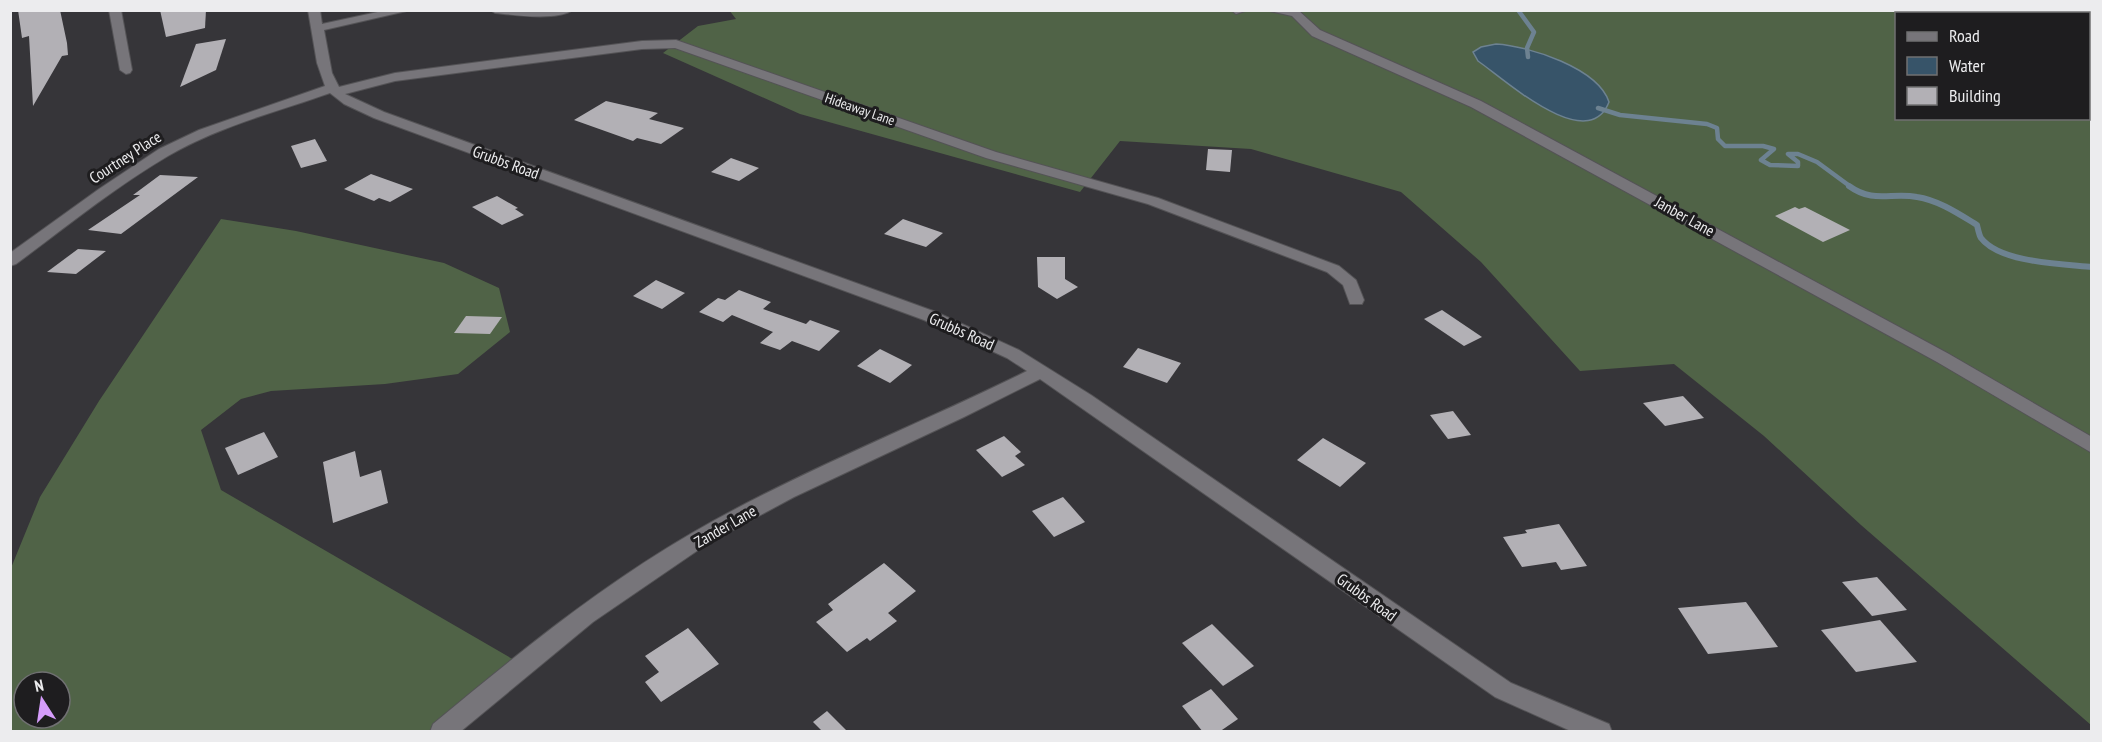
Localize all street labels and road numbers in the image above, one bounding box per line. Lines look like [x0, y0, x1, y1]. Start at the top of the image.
street label: Hideaway Lane [823, 89, 898, 129]
street label: Courtney Place [85, 126, 165, 188]
street label: Grubbs Road [470, 141, 542, 183]
street label: Janber Lane [1651, 191, 1718, 241]
street label: Grubbs Road [926, 308, 998, 354]
street label: Zander Lane [691, 500, 759, 552]
street label: Grubbs Road [1333, 569, 1401, 625]

